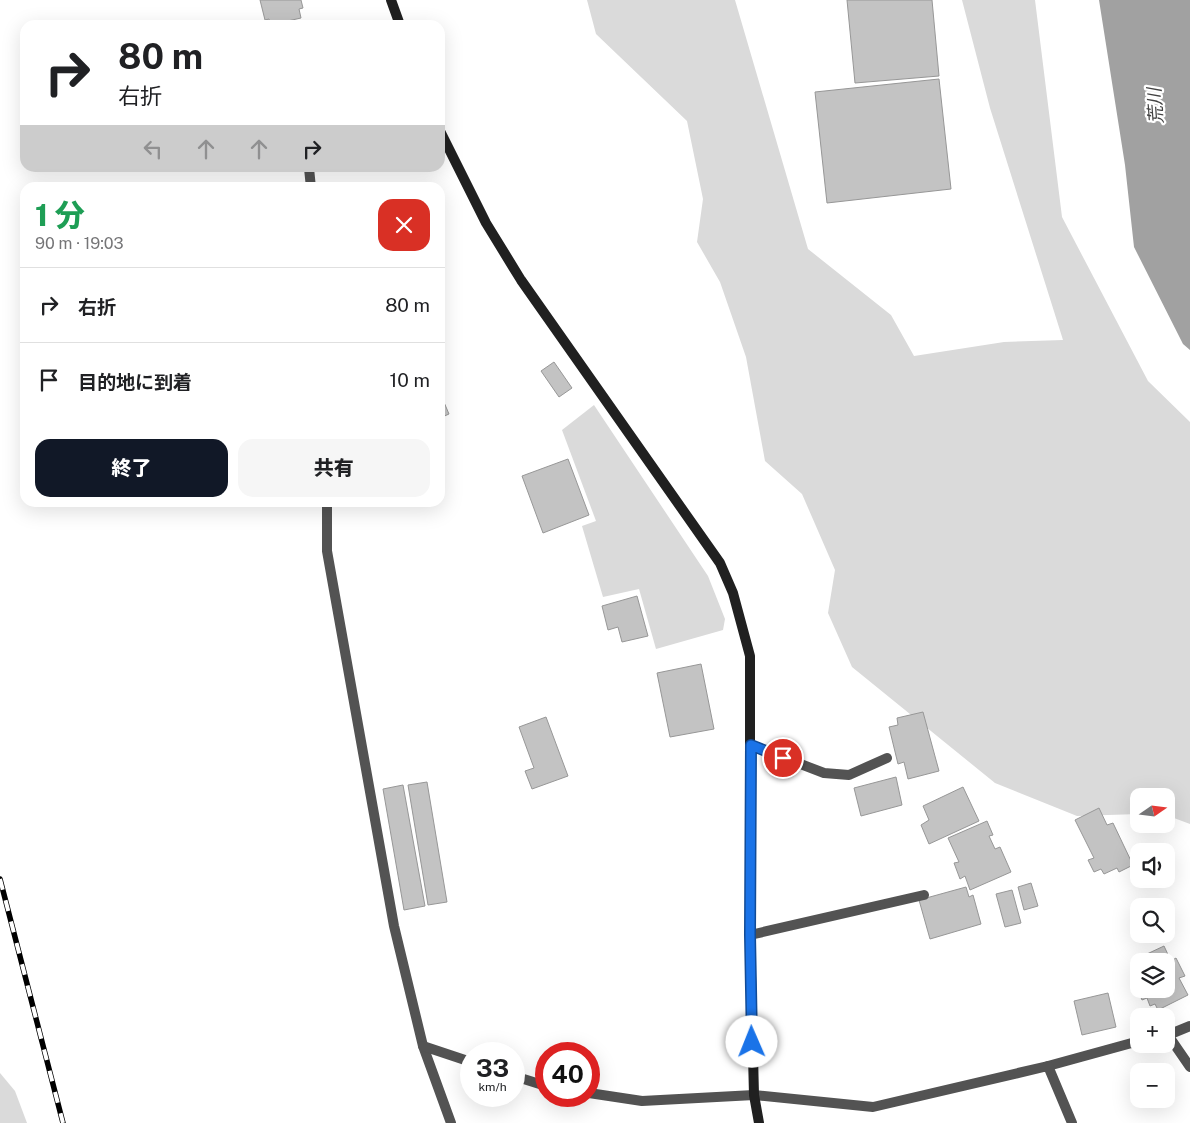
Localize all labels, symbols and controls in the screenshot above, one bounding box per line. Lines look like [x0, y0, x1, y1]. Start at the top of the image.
text: 80 m [118, 36, 203, 77]
icon: right [35, 40, 100, 105]
text: 右折 [118, 83, 162, 109]
water label: 荒川 [1143, 85, 1167, 125]
icon: left [139, 135, 167, 163]
icon: ahead [192, 135, 220, 163]
icon: ahead [245, 135, 273, 163]
icon: right [298, 135, 326, 163]
text: 1 分 [35, 197, 85, 233]
button: close [378, 199, 430, 251]
text: 90 m · 19:03 [35, 234, 124, 253]
icon: right [35, 291, 63, 319]
text: 80 m [385, 294, 430, 316]
text: 右折 [78, 296, 116, 318]
icon: arrive [35, 366, 63, 394]
text: 10 m [390, 369, 430, 391]
text: 目的地に到着 [78, 371, 192, 393]
button: 終了 [35, 439, 228, 497]
button: 共有 [238, 439, 430, 497]
pin [762, 737, 804, 779]
icon: arrive [769, 744, 797, 772]
north arrow [1130, 788, 1175, 832]
map controls [1130, 788, 1175, 1108]
button: sound [1130, 843, 1175, 888]
button: search [1130, 898, 1175, 943]
button: layers [1130, 953, 1175, 998]
button: + [1130, 1008, 1175, 1053]
position arrow [725, 1015, 777, 1067]
speed limit sign: 40 [535, 1042, 600, 1107]
text: 33 [476, 1053, 509, 1083]
button: − [1130, 1063, 1175, 1108]
text: km/h [478, 1080, 507, 1094]

